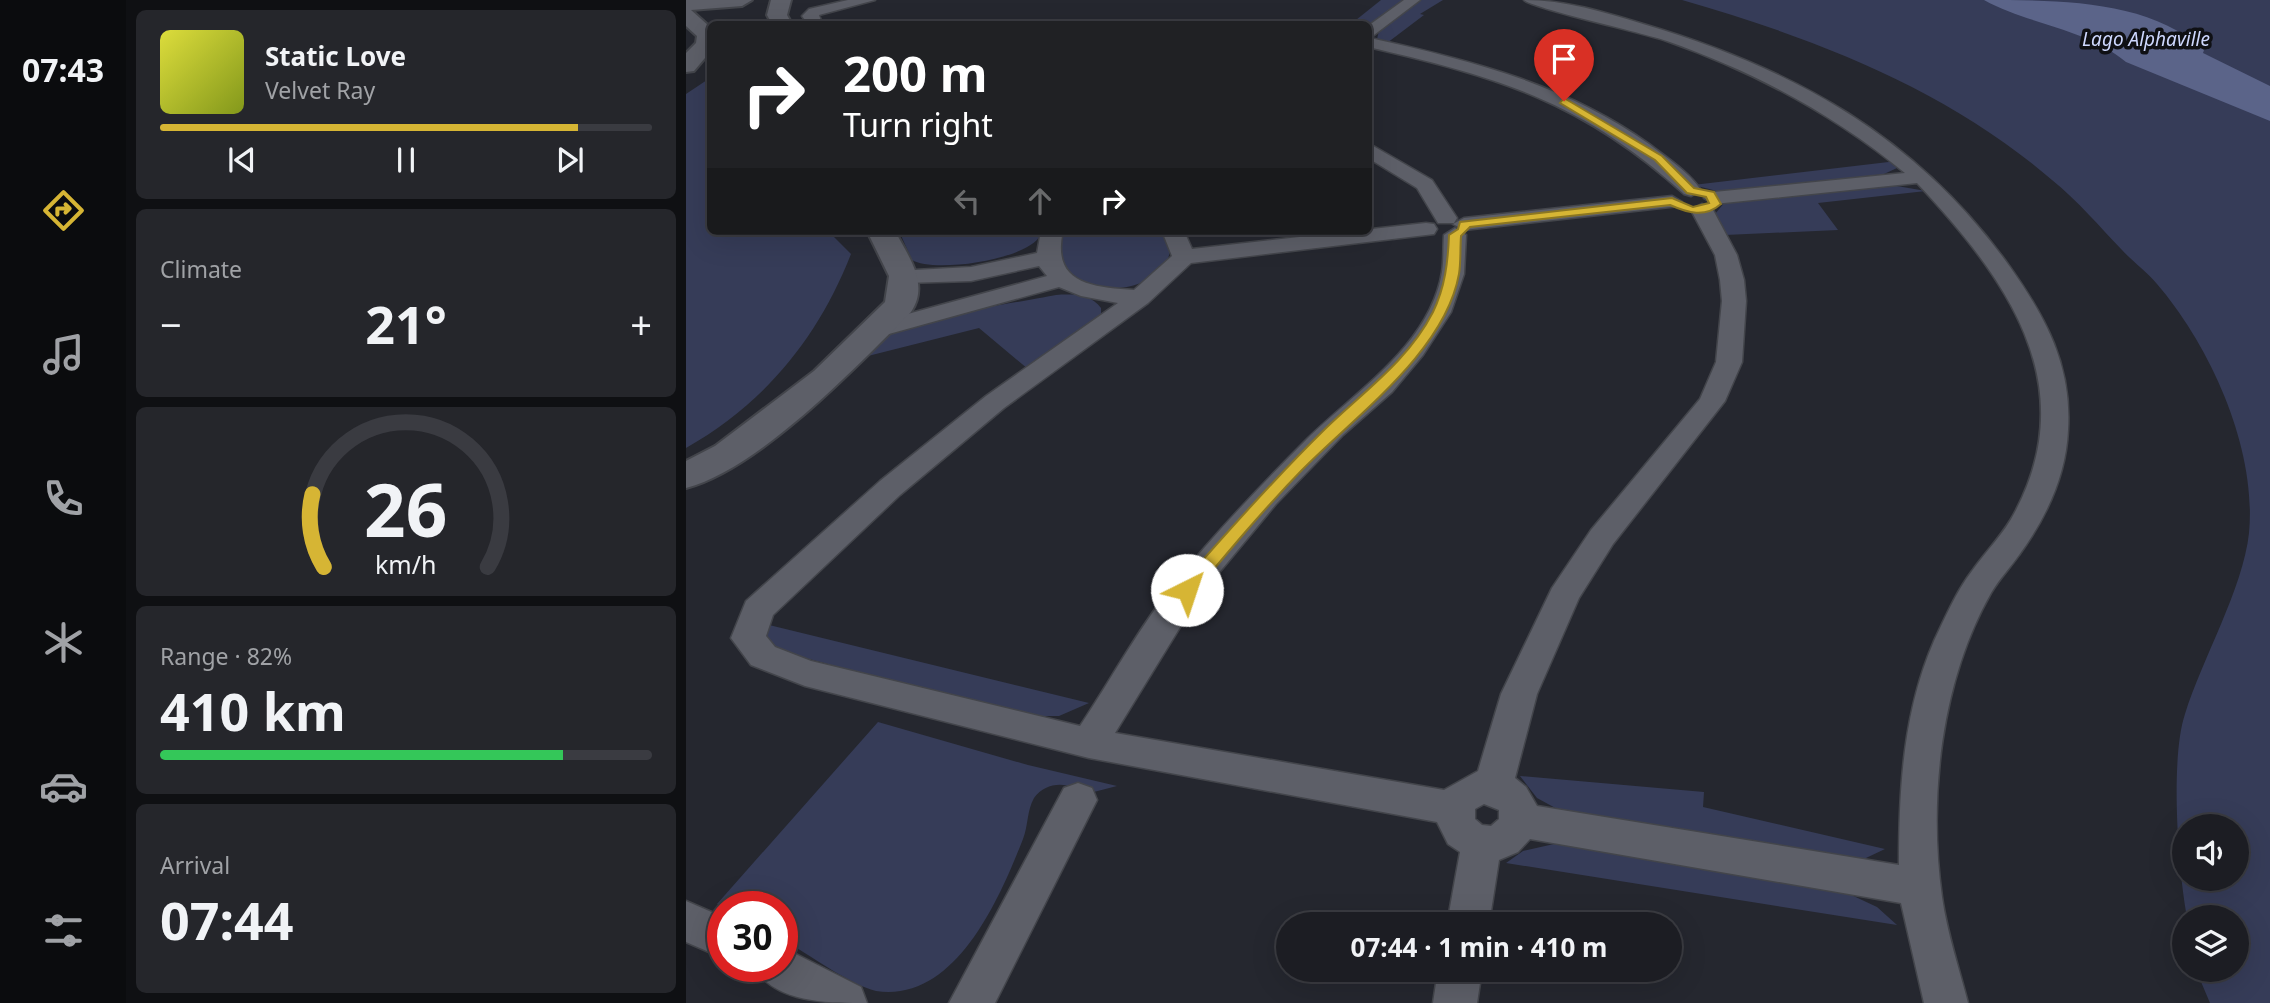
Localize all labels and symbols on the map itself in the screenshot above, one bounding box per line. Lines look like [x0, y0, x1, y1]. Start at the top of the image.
water label: Lago Alphaville [2082, 26, 2210, 52]
pin [1534, 29, 1594, 101]
position arrow [1150, 553, 1224, 627]
speed limit sign: 30 [707, 891, 798, 982]

